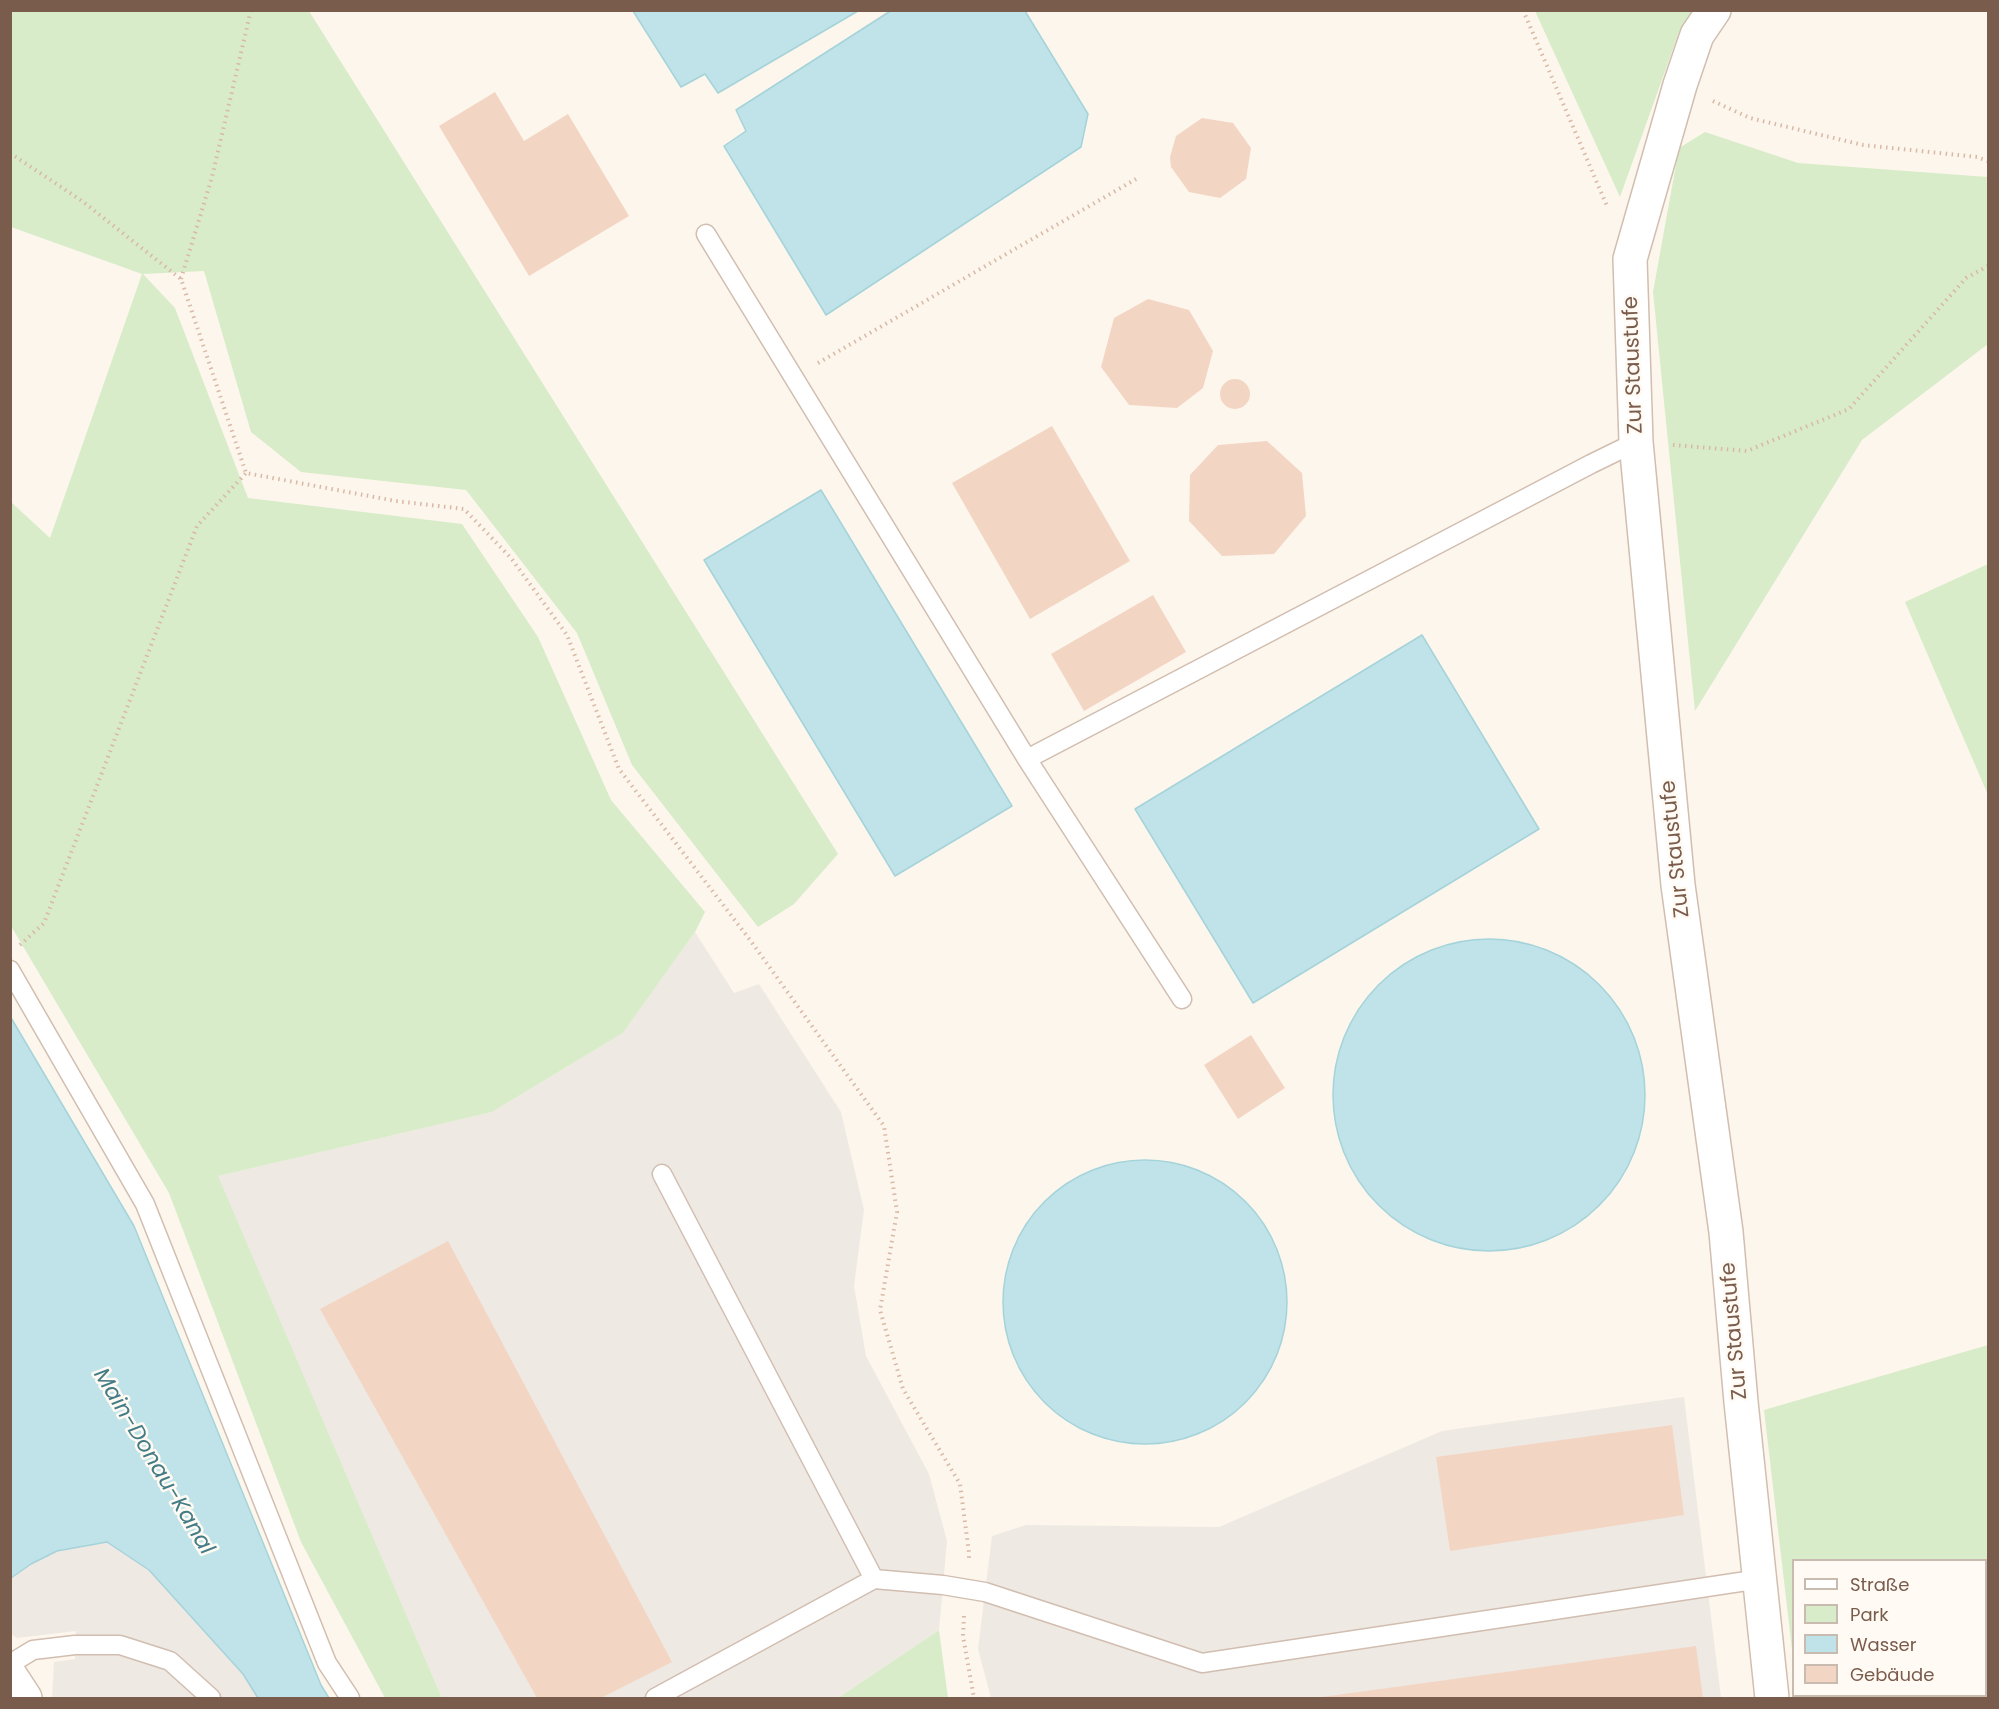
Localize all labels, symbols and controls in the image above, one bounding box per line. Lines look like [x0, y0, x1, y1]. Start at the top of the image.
street label: Zur Staustufe [1619, 296, 1649, 434]
street label: Zur Staustufe [1656, 779, 1696, 919]
street label: Zur Staustufe [1716, 1261, 1754, 1401]
water label: Main-Donau-Kanal [87, 1364, 219, 1560]
legend [1792, 1559, 1987, 1697]
text: Straße [1850, 1572, 1909, 1597]
text: Park [1850, 1602, 1889, 1627]
text: Wasser [1850, 1632, 1916, 1657]
text: Gebäude [1850, 1662, 1934, 1687]

